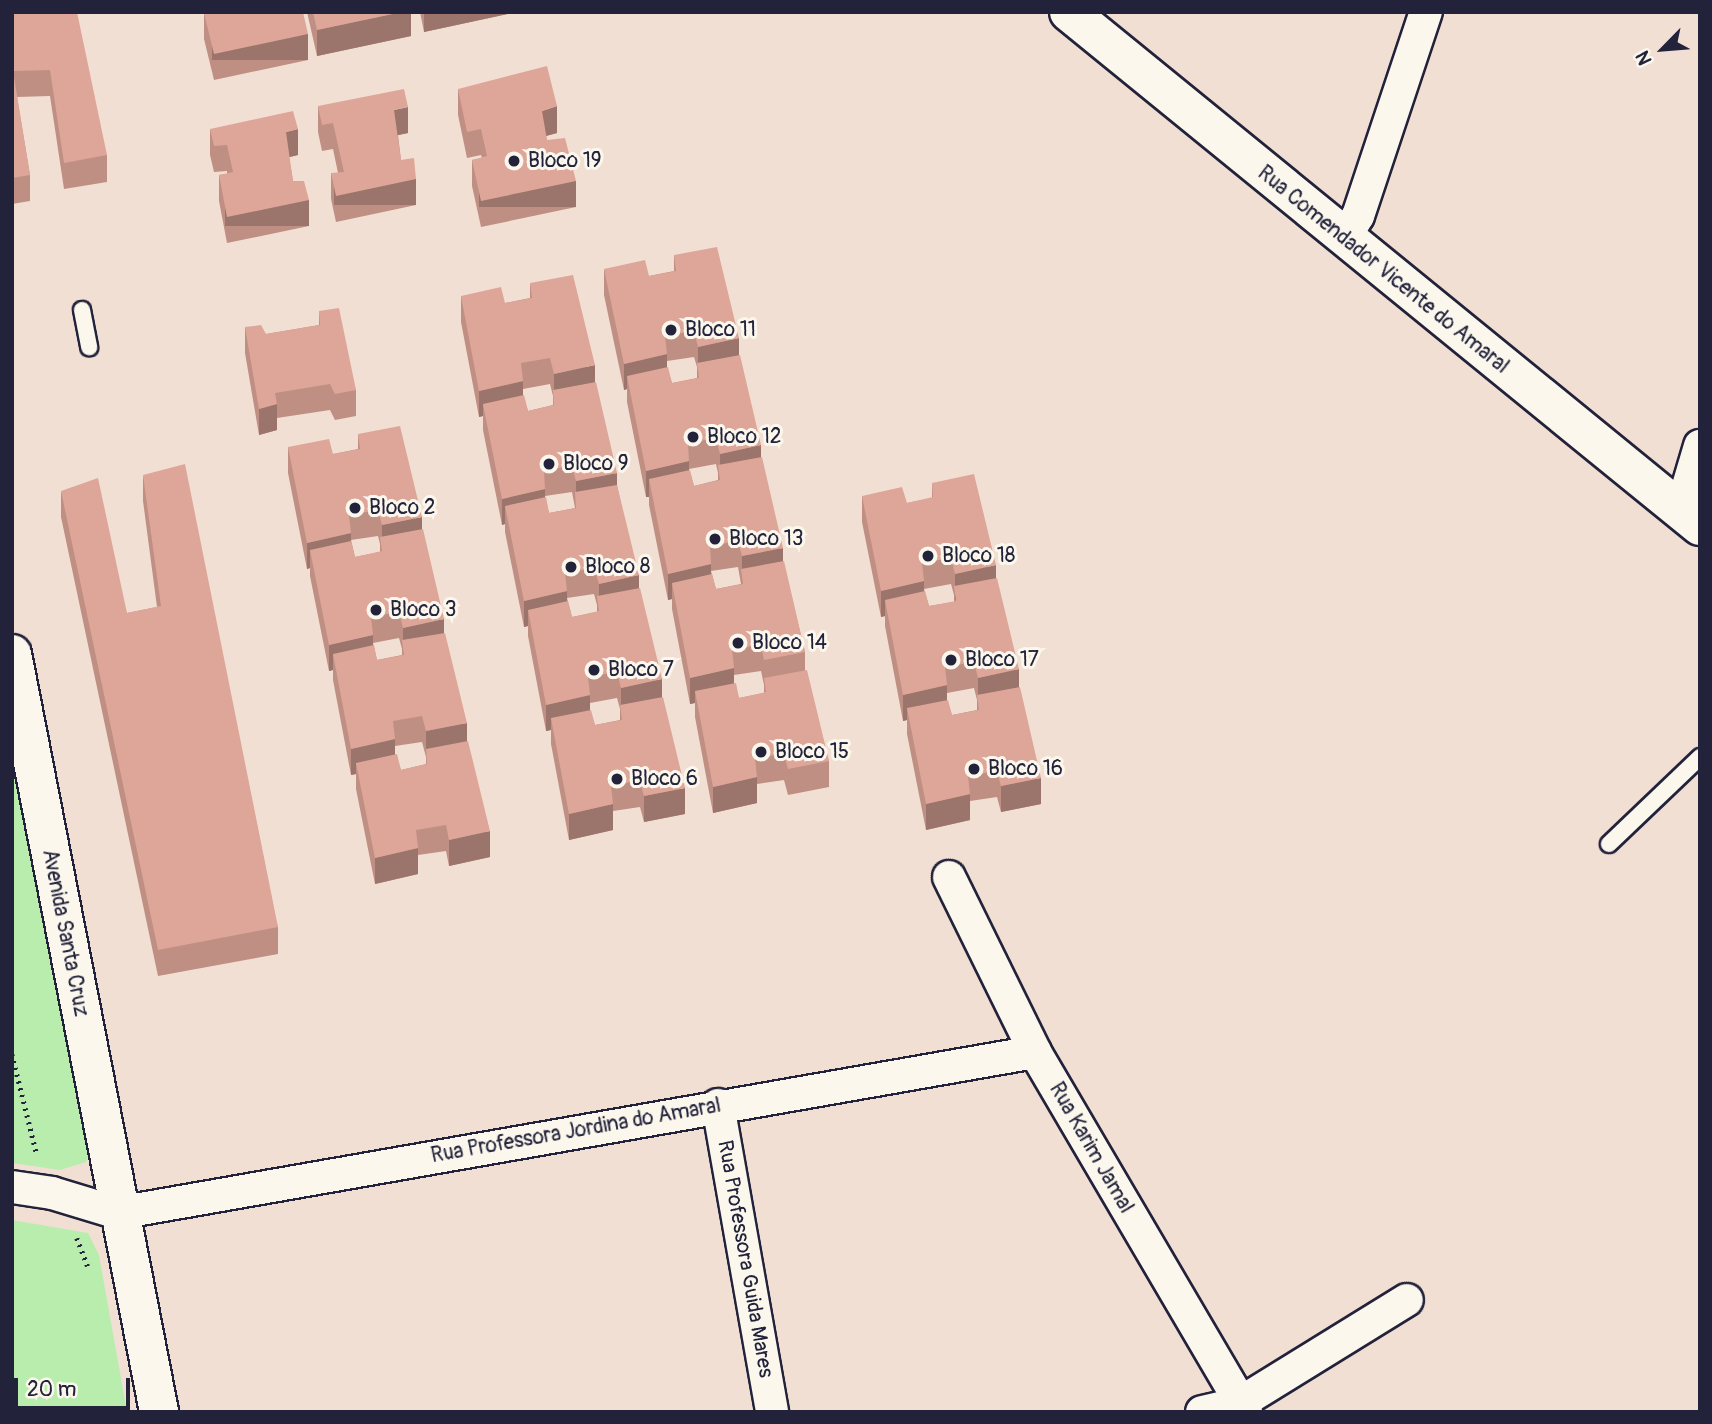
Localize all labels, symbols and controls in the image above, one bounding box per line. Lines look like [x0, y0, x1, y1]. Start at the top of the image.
north arrow [1628, 14, 1698, 84]
text: N [1630, 47, 1658, 69]
place label: Bloco 19 [528, 148, 602, 174]
marker: Bloco 19 [506, 153, 522, 169]
street label: Rua Comendador Vicente do Amaral [1252, 161, 1514, 379]
place label: Bloco 11 [685, 317, 756, 343]
marker: Bloco 11 [663, 322, 679, 338]
place label: Bloco 12 [707, 424, 782, 450]
marker: Bloco 12 [685, 429, 701, 445]
place label: Bloco 9 [563, 451, 628, 477]
marker: Bloco 9 [541, 456, 557, 472]
place label: Bloco 2 [369, 495, 435, 521]
marker: Bloco 2 [347, 500, 363, 516]
place label: Bloco 13 [729, 526, 804, 552]
marker: Bloco 13 [707, 531, 723, 547]
place label: Bloco 18 [942, 543, 1015, 569]
marker: Bloco 18 [920, 548, 936, 564]
place label: Bloco 8 [585, 554, 650, 580]
marker: Bloco 8 [563, 559, 579, 575]
place label: Bloco 3 [390, 597, 456, 623]
marker: Bloco 3 [368, 602, 384, 618]
place label: Bloco 14 [752, 630, 827, 656]
marker: Bloco 14 [730, 635, 746, 651]
place label: Bloco 17 [965, 647, 1039, 673]
marker: Bloco 17 [943, 652, 959, 668]
place label: Bloco 7 [608, 657, 674, 683]
marker: Bloco 7 [586, 662, 602, 678]
place label: Bloco 15 [775, 739, 849, 765]
marker: Bloco 15 [753, 744, 769, 760]
place label: Bloco 16 [988, 756, 1063, 782]
marker: Bloco 16 [966, 761, 982, 777]
place label: Bloco 6 [631, 766, 698, 792]
marker: Bloco 6 [609, 771, 625, 787]
street label: Avenida Santa Cruz [36, 847, 94, 1019]
street label: Rua Karim Jamal [1043, 1078, 1139, 1218]
street label: Rua Professora Jordina do Amaral [429, 1093, 723, 1169]
street label: Rua Professora Guida Mares [712, 1138, 778, 1380]
scale bar [18, 1364, 133, 1408]
text: 20 m [27, 1376, 76, 1403]

